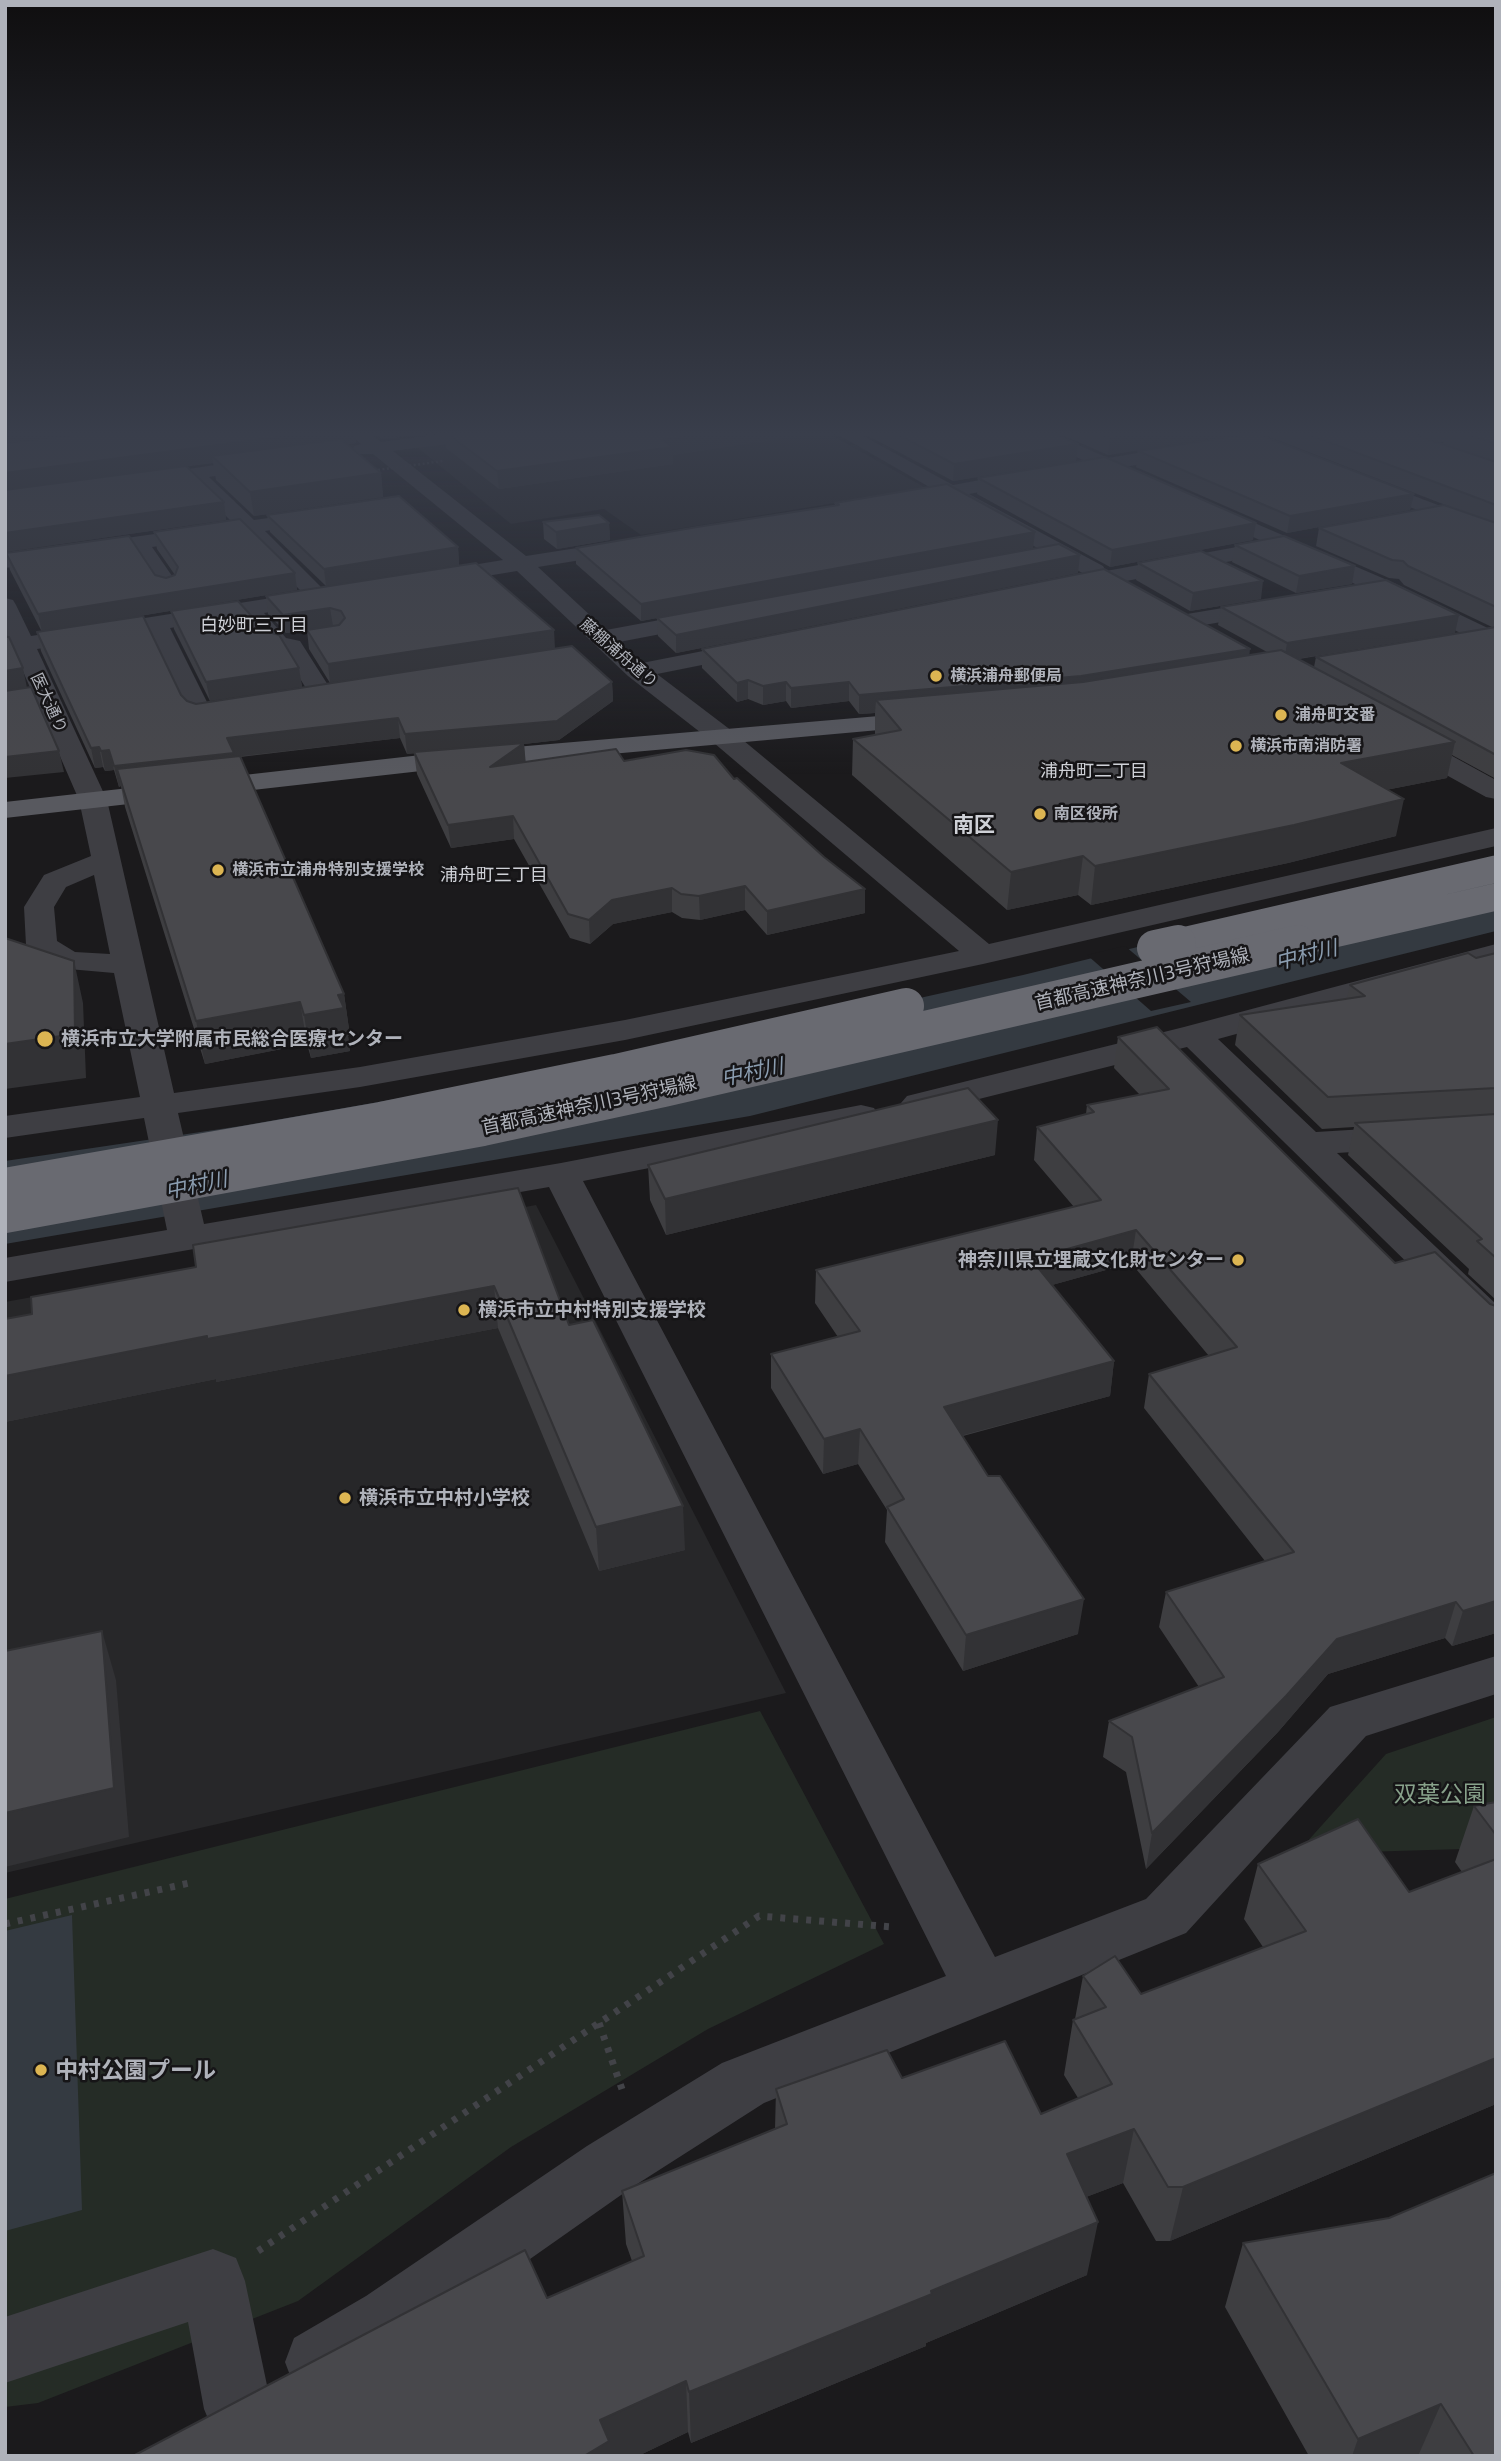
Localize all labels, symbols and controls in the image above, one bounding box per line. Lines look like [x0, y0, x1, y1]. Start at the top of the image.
district label: 白妙町三丁目 [200, 614, 308, 636]
street label: 藤棚浦舟通り [576, 614, 662, 692]
place label: 横浜浦舟郵便局 [950, 666, 1062, 686]
marker: 横浜浦舟郵便局 [928, 668, 944, 684]
street label: 医大通り [27, 670, 71, 736]
place label: 浦舟町交番 [1295, 705, 1375, 725]
marker: 浦舟町交番 [1273, 707, 1289, 723]
place label: 横浜市南消防署 [1250, 736, 1362, 756]
marker: 横浜市南消防署 [1228, 738, 1244, 754]
district label: 浦舟町二丁目 [1040, 760, 1148, 782]
place label: 南区役所 [1054, 804, 1118, 824]
marker: 南区役所 [1032, 806, 1048, 822]
district label: 南区 [953, 812, 995, 838]
place label: 横浜市立浦舟特別支援学校 [232, 860, 424, 880]
marker: 横浜市立浦舟特別支援学校 [210, 862, 226, 878]
district label: 浦舟町三丁目 [440, 864, 548, 886]
water label: 中村川 [1272, 935, 1340, 975]
street label: 首都高速神奈川3号狩場線 [1032, 943, 1252, 1015]
place label: 横浜市立大学附属市民総合医療センター [61, 1028, 403, 1050]
marker: 横浜市立大学附属市民総合医療センター [35, 1029, 55, 1049]
water label: 中村川 [719, 1053, 785, 1091]
street label: 首都高速神奈川3号狩場線 [479, 1071, 699, 1139]
water label: 中村川 [163, 1166, 229, 1204]
place label: 神奈川県立埋蔵文化財センター [958, 1249, 1224, 1271]
marker: 神奈川県立埋蔵文化財センター [1230, 1252, 1246, 1268]
place label: 横浜市立中村特別支援学校 [478, 1299, 706, 1321]
marker: 横浜市立中村特別支援学校 [456, 1302, 472, 1318]
place label: 横浜市立中村小学校 [359, 1487, 530, 1509]
marker: 横浜市立中村小学校 [337, 1490, 353, 1506]
park label: 双葉公園 [1394, 1780, 1486, 1808]
place label: 中村公園プール [55, 2056, 216, 2084]
marker: 中村公園プール [33, 2062, 49, 2078]

